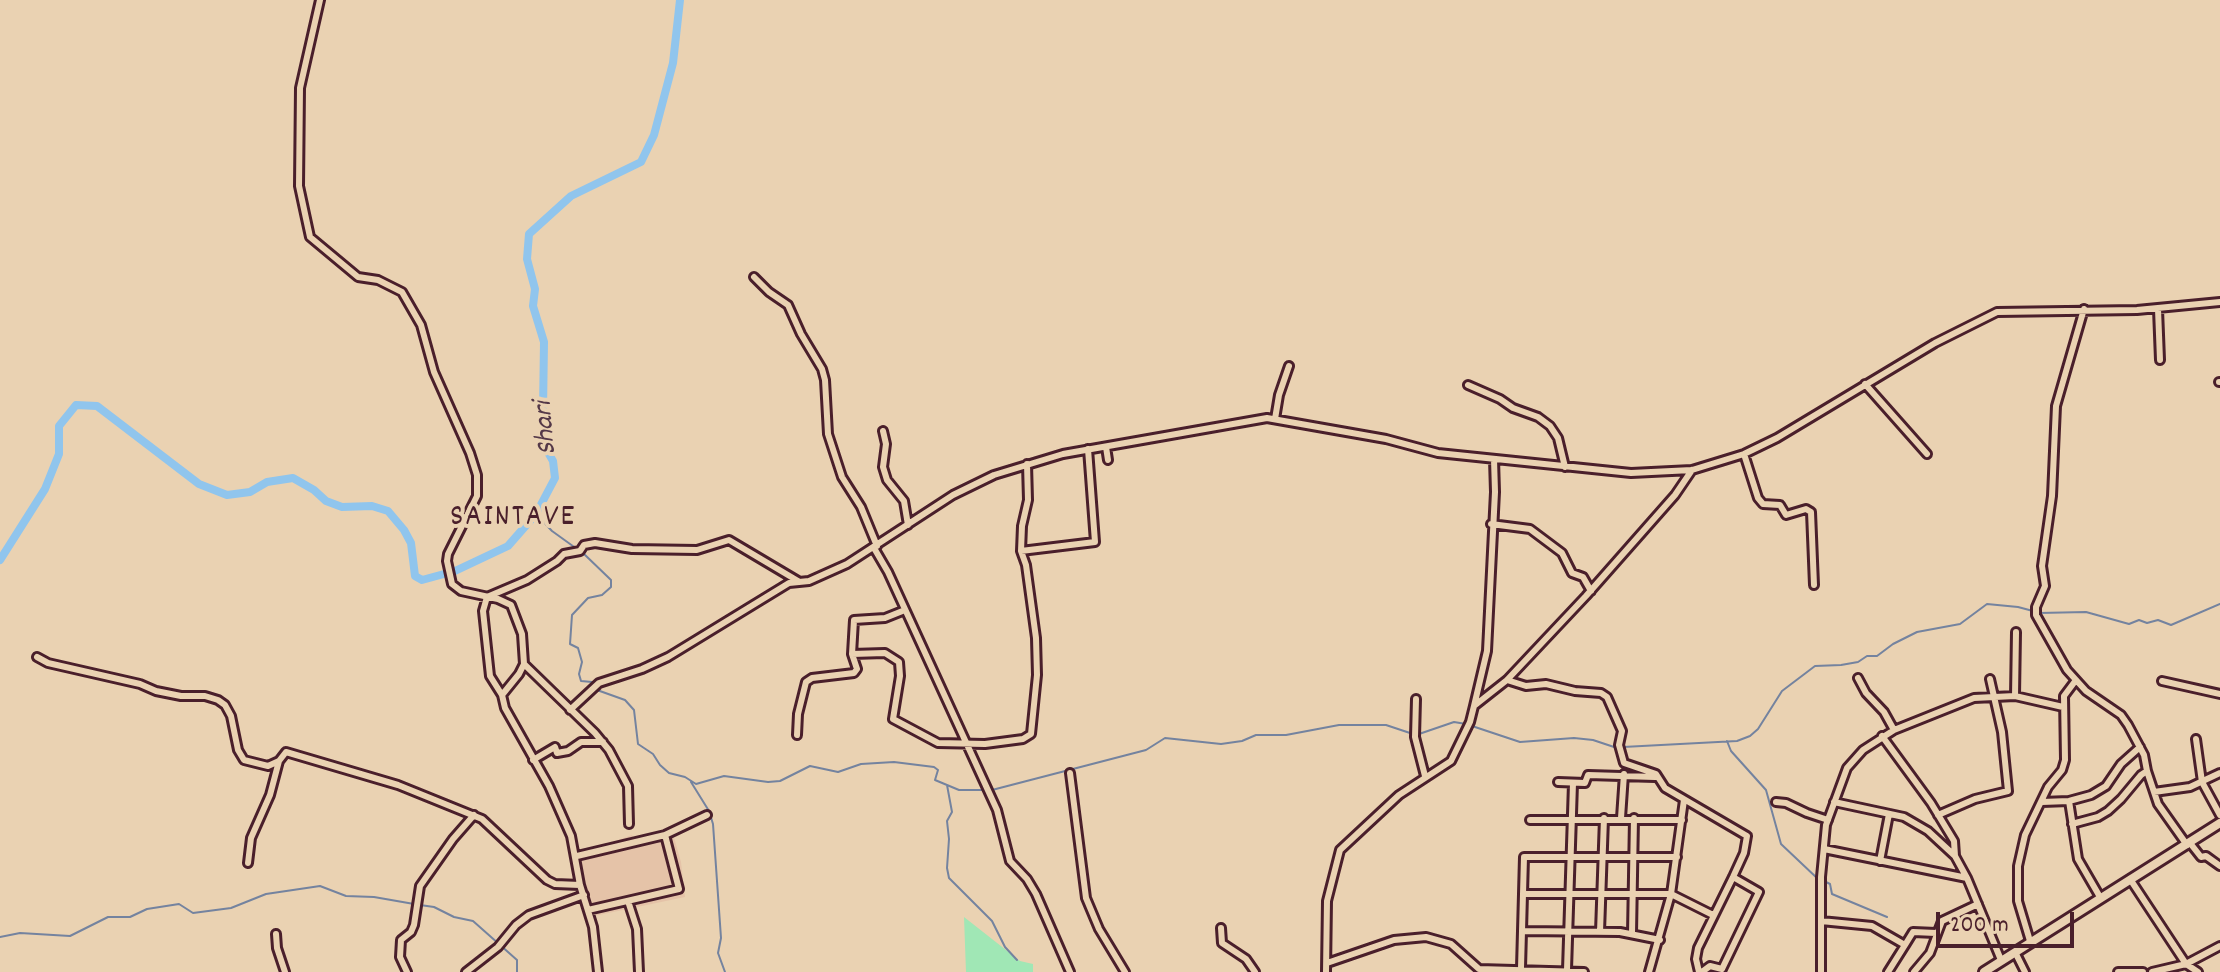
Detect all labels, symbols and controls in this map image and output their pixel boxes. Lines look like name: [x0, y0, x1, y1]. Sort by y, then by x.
water label: Shari: [529, 400, 567, 456]
district label: SAINTAVE: [450, 502, 576, 538]
scale bar: [1940, 896, 2078, 946]
text: 200 m: [1950, 909, 2009, 943]

